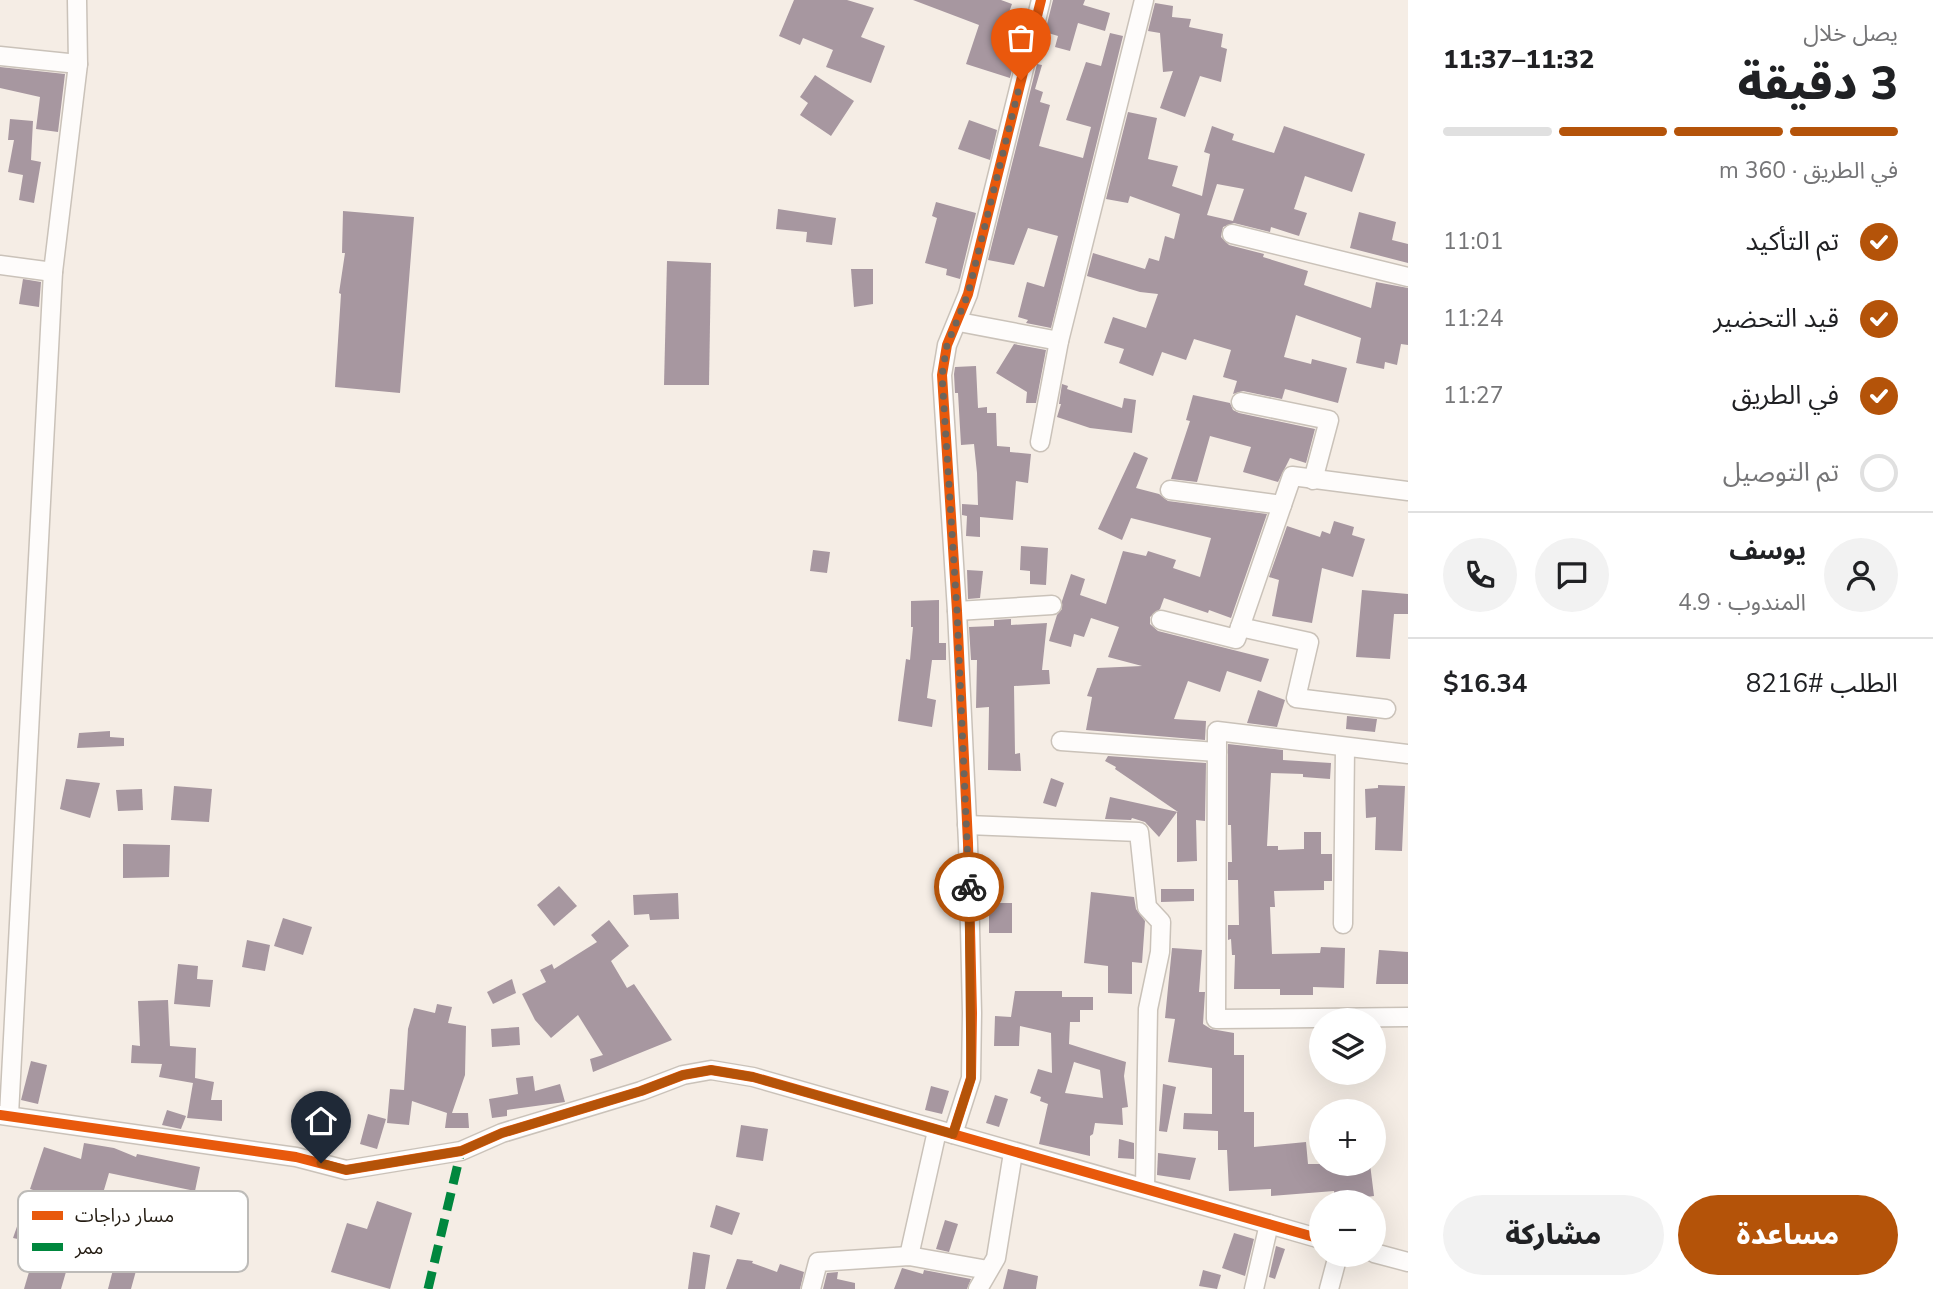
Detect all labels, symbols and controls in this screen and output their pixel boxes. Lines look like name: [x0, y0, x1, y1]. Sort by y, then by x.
pin: [991, 8, 1051, 80]
text: يصل خلال: [1803, 18, 1898, 49]
icon: bag: [1002, 19, 1040, 57]
text: 11:32–11:37: [1443, 42, 1594, 77]
text: 3 دقيقة: [1737, 52, 1898, 115]
text: في الطريق · 360 m: [1719, 155, 1898, 186]
icon: check: [1860, 223, 1898, 261]
text: تم التأكيد: [1746, 224, 1839, 259]
text: 11:01: [1443, 226, 1503, 257]
icon: check: [1860, 300, 1898, 338]
text: قيد التحضير: [1713, 301, 1839, 336]
text: 11:24: [1443, 303, 1503, 334]
icon: check: [1860, 377, 1898, 415]
text: في الطريق: [1732, 378, 1839, 413]
text: 11:27: [1443, 380, 1503, 411]
text: تم التوصيل: [1723, 455, 1839, 490]
text: يوسف: [1729, 533, 1806, 568]
button: phone: [1443, 538, 1517, 612]
button: chat: [1535, 538, 1609, 612]
button: person: [1824, 538, 1898, 612]
text: المندوب · 4.9: [1678, 587, 1806, 618]
text: $16.34: [1443, 666, 1527, 701]
text: الطلب #8216: [1746, 666, 1898, 701]
courier: [934, 852, 1004, 922]
icon: bike: [950, 868, 988, 906]
map controls: [1309, 1008, 1386, 1267]
button: layers: [1309, 1008, 1386, 1085]
pin: [291, 1091, 351, 1163]
button: +: [1309, 1099, 1386, 1176]
icon: home: [302, 1102, 340, 1140]
button: −: [1309, 1190, 1386, 1267]
legend: [18, 1191, 248, 1272]
button: مشاركة: [1443, 1195, 1664, 1275]
button: مساعدة: [1678, 1195, 1898, 1275]
text: مسار دراجات: [75, 1203, 174, 1229]
text: ممر: [74, 1235, 103, 1261]

